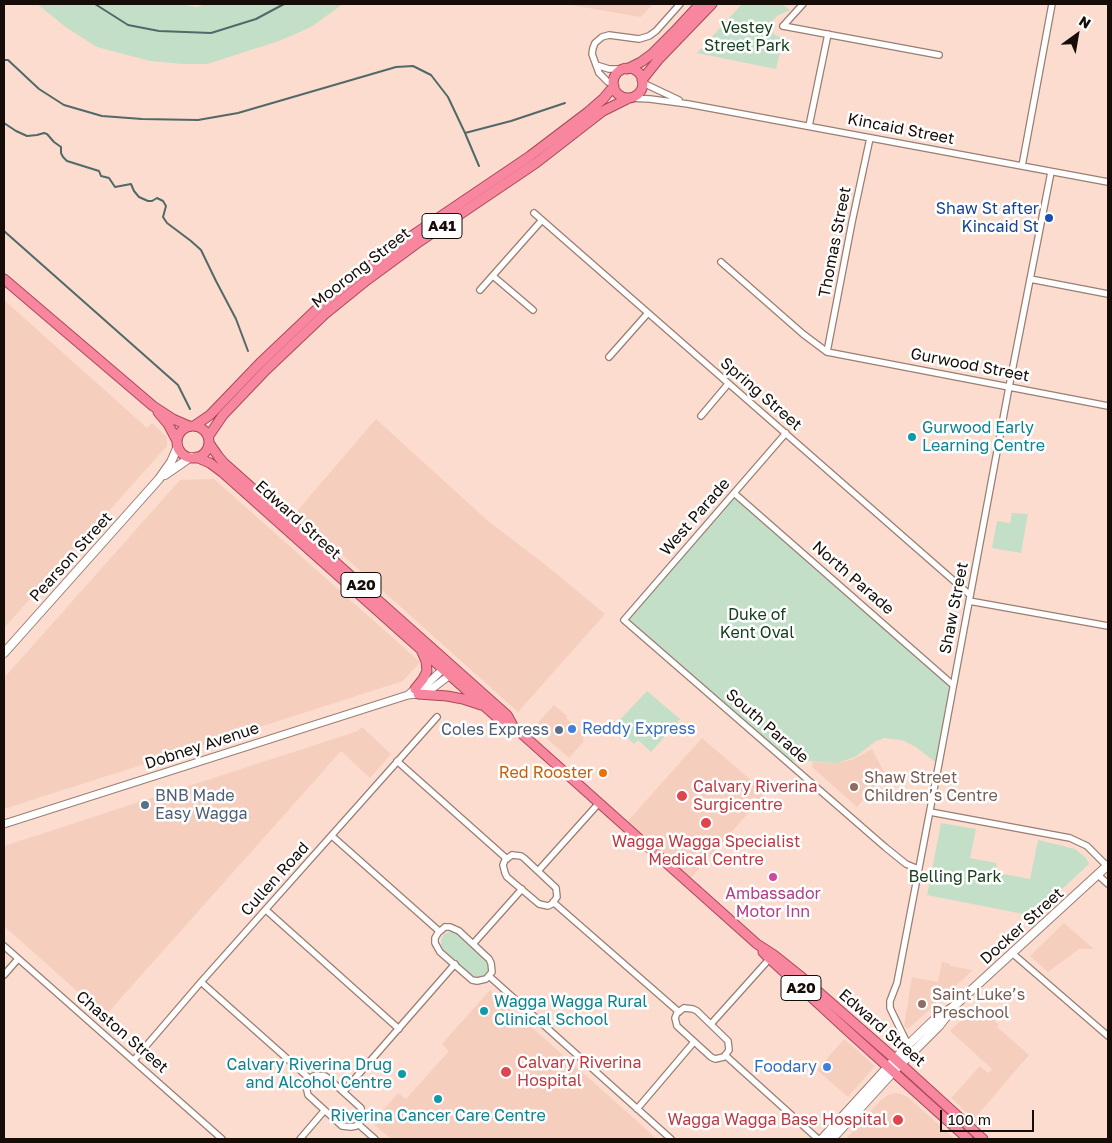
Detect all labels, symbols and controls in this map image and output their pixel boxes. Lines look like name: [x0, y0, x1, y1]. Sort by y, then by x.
north arrow: [1052, 10, 1102, 60]
text: N: [1076, 12, 1094, 32]
park label: Vestey Street Park: [704, 18, 790, 56]
street label: Kincaid Street: [846, 109, 956, 149]
street label: Thomas Street: [815, 185, 855, 299]
place label: Shaw St after Kincaid St: [936, 199, 1039, 237]
marker: Shaw St after Kincaid St: [1043, 212, 1055, 224]
road number: A41: [422, 214, 462, 238]
street label: Moorong Street: [308, 224, 414, 312]
street label: Gurwood Street: [909, 344, 1031, 386]
street label: Spring Street: [716, 353, 806, 435]
place label: Gurwood Early Learning Centre: [922, 418, 1045, 456]
marker: Gurwood Early Learning Centre: [906, 431, 918, 443]
street label: West Parade: [656, 474, 734, 560]
street label: Edward Street: [251, 477, 345, 563]
street label: Pearson Street: [26, 508, 116, 606]
street label: North Parade: [808, 537, 898, 619]
street label: Shaw Street: [936, 560, 972, 656]
road number: A20: [341, 572, 381, 598]
park label: Duke of Kent Oval: [720, 605, 794, 643]
street label: South Parade: [722, 685, 812, 767]
street label: Dobney Avenue: [143, 719, 261, 773]
place label: Reddy Express: [582, 719, 695, 739]
place label: Coles Express: [441, 720, 549, 740]
marker: Reddy Express: [566, 723, 578, 735]
marker: Coles Express: [553, 724, 565, 736]
place label: Red Rooster: [499, 763, 593, 783]
marker: Red Rooster: [597, 767, 609, 779]
place label: Shaw Street Children’s Centre: [864, 768, 998, 806]
place label: Calvary Riverina Surgicentre: [693, 777, 817, 815]
marker: Shaw Street Children’s Centre: [848, 781, 860, 793]
place label: BNB Made Easy Wagga: [155, 786, 248, 824]
marker: Calvary Riverina Surgicentre: [675, 789, 689, 803]
marker: BNB Made Easy Wagga: [139, 799, 151, 811]
marker: Wagga Wagga Specialist Medical Centre: [699, 816, 713, 830]
place label: Wagga Wagga Specialist Medical Centre: [612, 832, 800, 870]
street label: Cullen Road: [237, 838, 313, 920]
park label: Belling Park: [909, 867, 1001, 887]
marker: Ambassador Motor Inn: [767, 871, 779, 883]
place label: Ambassador Motor Inn: [725, 884, 821, 922]
street label: Docker Street: [977, 884, 1067, 968]
road number: A20: [781, 976, 821, 1000]
street label: Edward Street: [835, 985, 929, 1071]
place label: Saint Luke’s Preschool: [932, 985, 1025, 1023]
street label: Chaston Street: [72, 987, 172, 1077]
place label: Wagga Wagga Rural Clinical School: [494, 992, 647, 1030]
marker: Saint Luke’s Preschool: [916, 998, 928, 1010]
marker: Wagga Wagga Rural Clinical School: [478, 1005, 490, 1017]
place label: Calvary Riverina Hospital: [517, 1053, 641, 1091]
place label: Calvary Riverina Drug and Alcohol Centre: [227, 1055, 392, 1093]
place label: Foodary: [754, 1057, 817, 1077]
marker: Foodary: [821, 1061, 833, 1073]
marker: Calvary Riverina Hospital: [499, 1065, 513, 1079]
marker: Calvary Riverina Drug and Alcohol Centre: [396, 1068, 408, 1080]
marker: Riverina Cancer Care Centre: [432, 1093, 444, 1105]
scale bar: [942, 1100, 1036, 1132]
place label: Riverina Cancer Care Centre: [330, 1106, 546, 1126]
place label: Wagga Wagga Base Hospital: [668, 1110, 887, 1130]
text: 100 m: [948, 1110, 991, 1128]
marker: Wagga Wagga Base Hospital: [891, 1113, 905, 1127]

